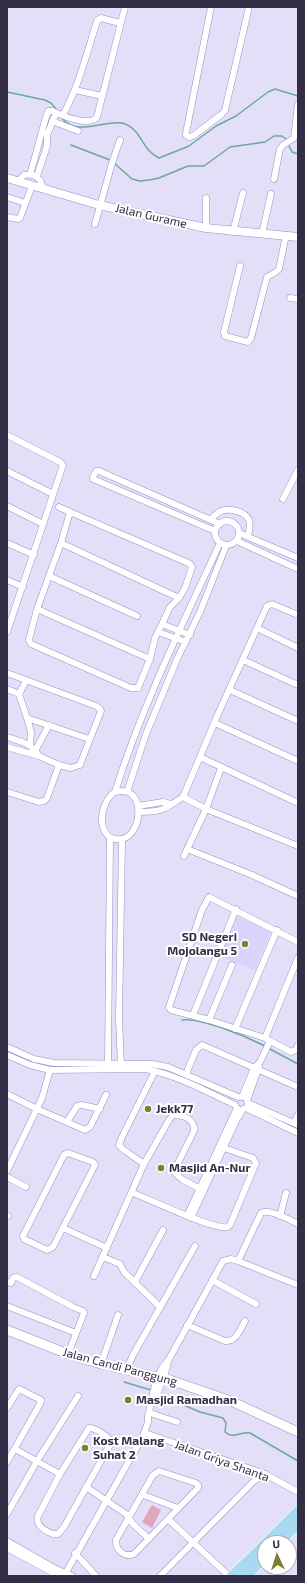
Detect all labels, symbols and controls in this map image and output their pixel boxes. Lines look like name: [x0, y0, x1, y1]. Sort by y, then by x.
street label: Jalan Gurame: [114, 201, 188, 231]
place label: SD Negeri Mojolangu 5: [167, 930, 237, 958]
marker: SD Negeri Mojolangu 5: [240, 939, 250, 949]
place label: Jekk77: [156, 1102, 193, 1116]
marker: Jekk77: [143, 1104, 153, 1114]
place label: Masjid An-Nur: [169, 1161, 251, 1175]
marker: Masjid An-Nur: [156, 1163, 166, 1173]
street label: Jalan Candi Panggung: [61, 1345, 179, 1389]
place label: Masjid Ramadhan: [136, 1393, 237, 1407]
marker: Masjid Ramadhan: [123, 1395, 133, 1405]
place label: Kost Malang Suhat 2: [93, 1434, 164, 1462]
street label: Jalan Griya Shanta: [173, 1437, 271, 1485]
marker: Kost Malang Suhat 2: [80, 1443, 90, 1453]
north arrow: [257, 1535, 297, 1575]
text: U: [272, 1537, 280, 1550]

